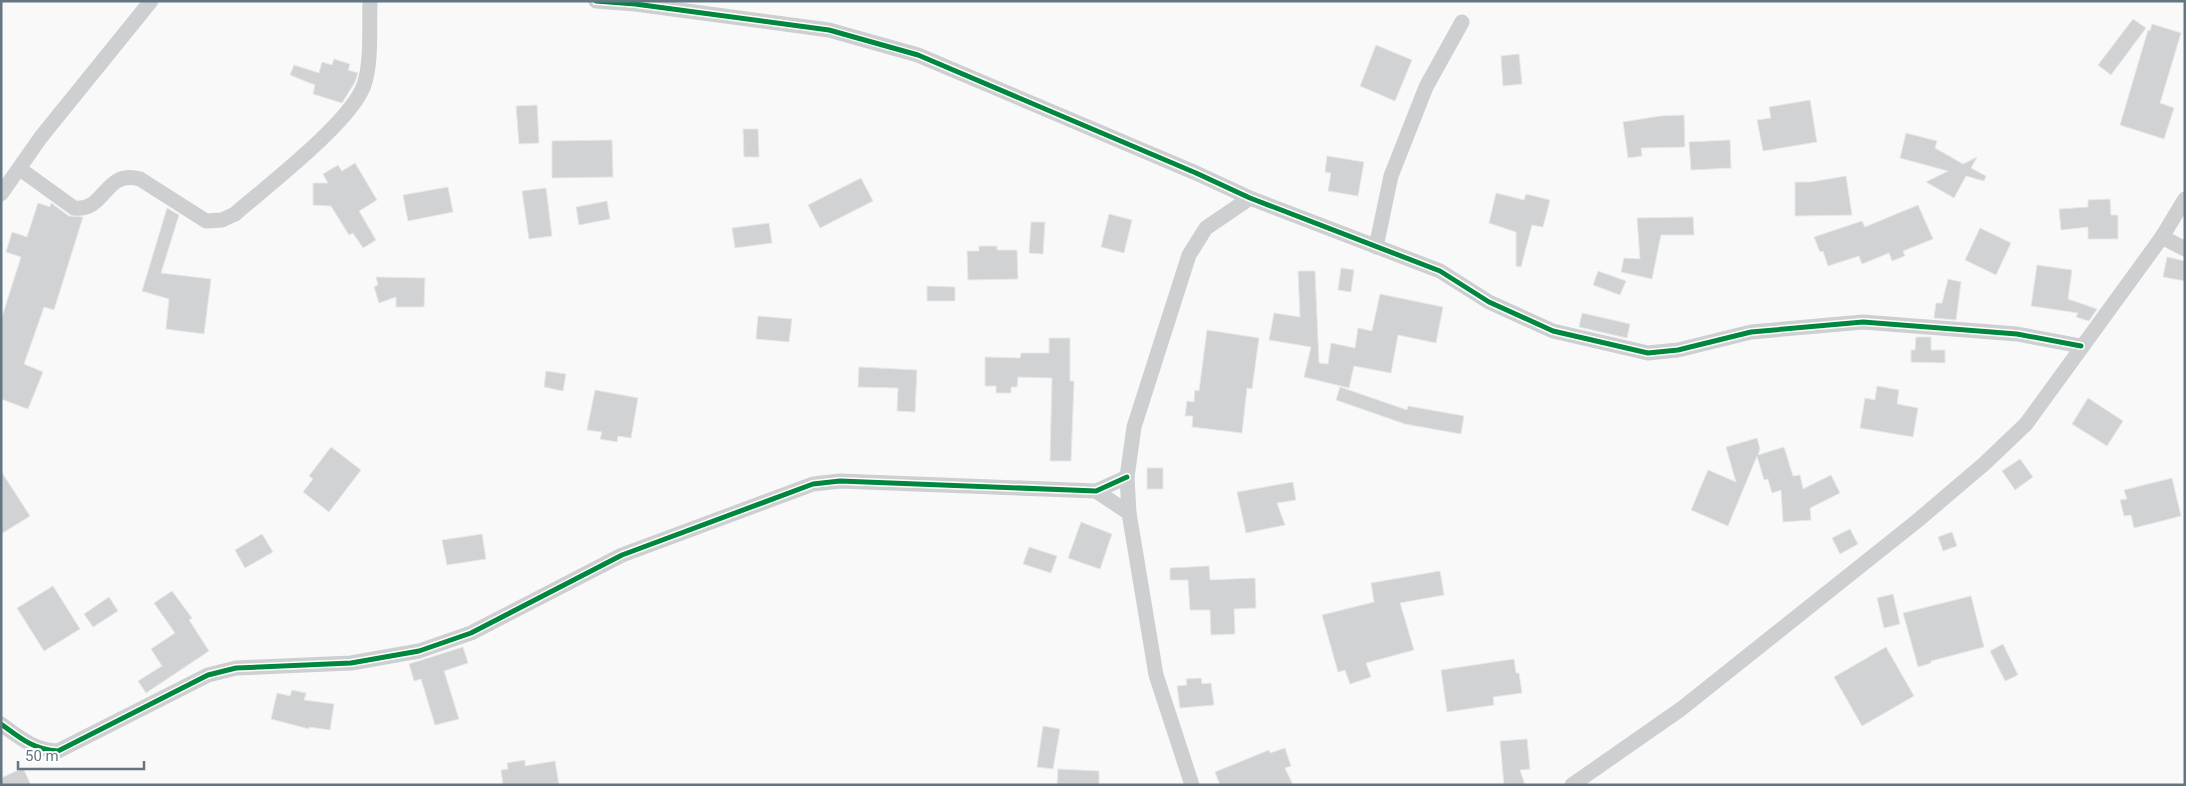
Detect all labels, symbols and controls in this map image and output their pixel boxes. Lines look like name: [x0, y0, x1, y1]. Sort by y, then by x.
scale bar: [18, 738, 144, 770]
text: 50 m: [25, 747, 59, 765]

